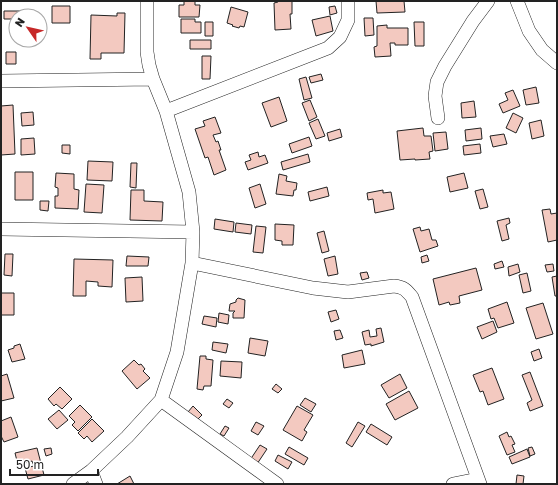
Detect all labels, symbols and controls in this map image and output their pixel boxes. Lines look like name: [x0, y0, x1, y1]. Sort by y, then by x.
north arrow: [8, 8, 48, 48]
text: N: [12, 15, 27, 29]
scale bar: [10, 451, 98, 477]
text: 50 m: [16, 457, 44, 472]

